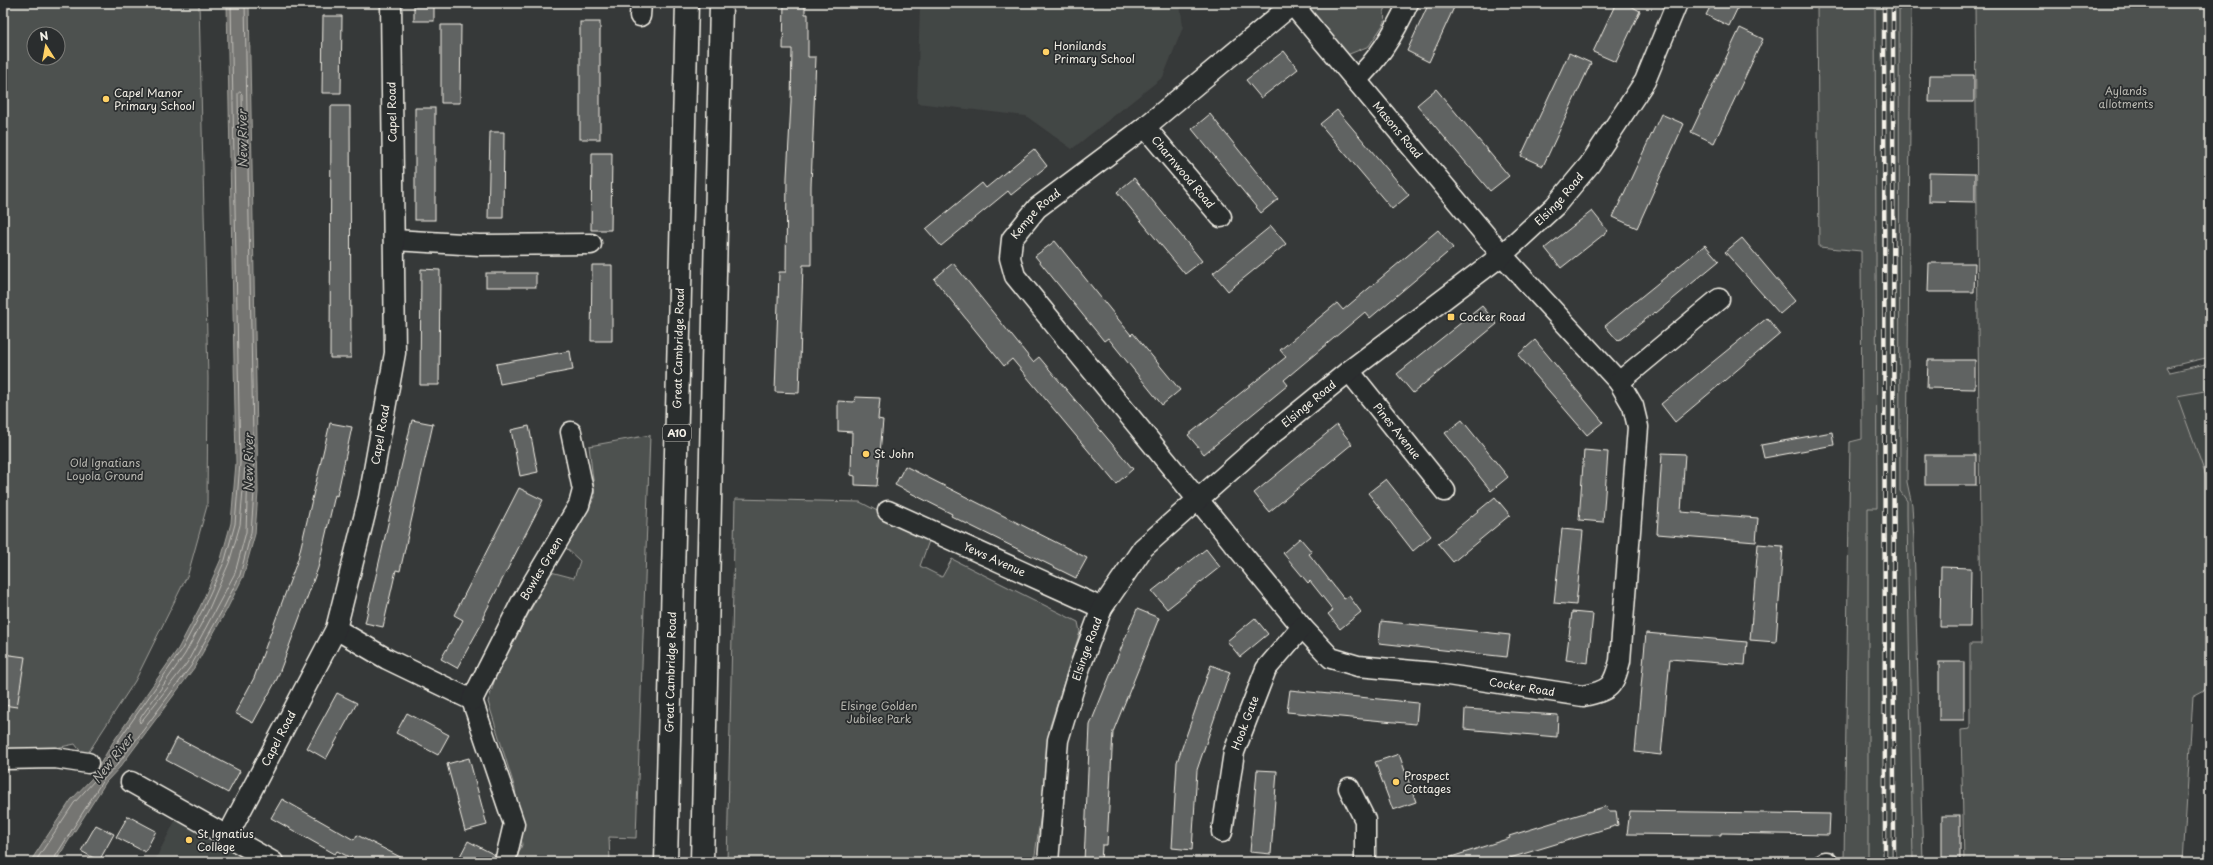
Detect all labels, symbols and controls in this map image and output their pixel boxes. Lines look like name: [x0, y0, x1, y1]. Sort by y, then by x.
north arrow: [26, 26, 66, 66]
text: N: [38, 26, 50, 45]
place label: Honilands Primary School: [1054, 37, 1135, 67]
marker: Honilands Primary School: [1041, 47, 1051, 57]
street label: Capel Road: [382, 82, 401, 142]
park label: Aylands allotments: [2099, 82, 2153, 112]
place label: Capel Manor Primary School: [114, 84, 195, 114]
marker: Capel Manor Primary School: [101, 94, 111, 104]
street label: Masons Road: [1369, 97, 1427, 162]
water label: New River: [232, 108, 252, 168]
street label: Charnwood Road: [1148, 132, 1219, 212]
street label: Elsinge Road: [1530, 169, 1588, 229]
street label: Kempe Road: [1006, 184, 1064, 243]
street label: Great Cambridge Road: [668, 287, 688, 409]
place label: Cocker Road: [1459, 308, 1525, 325]
marker: Cocker Road: [1446, 312, 1456, 322]
street label: Elsinge Road: [1277, 376, 1340, 431]
street label: Pines Avenue: [1370, 399, 1425, 463]
street label: Capel Road: [366, 403, 394, 466]
road number: A10: [663, 425, 691, 441]
water label: New River: [239, 432, 257, 492]
place label: St John: [874, 445, 914, 462]
marker: St John: [861, 449, 871, 459]
park label: Old Ignatians Loyola Ground: [66, 454, 144, 484]
street label: Bowles Green: [516, 533, 567, 603]
street label: Yews Avenue: [961, 537, 1029, 580]
street label: Great Cambridge Road: [660, 611, 680, 733]
street label: Elsinge Road: [1067, 614, 1106, 683]
street label: Cocker Road: [1488, 673, 1556, 700]
street label: Hook Gate: [1227, 693, 1263, 753]
park label: Elsinge Golden Jubilee Park: [841, 697, 917, 727]
street label: Capel Road: [257, 707, 300, 769]
water label: New River: [87, 729, 138, 787]
place label: Prospect Cottages: [1404, 767, 1451, 797]
marker: Prospect Cottages: [1391, 777, 1401, 787]
place label: St Ignatius College: [197, 825, 254, 855]
marker: St Ignatius College: [184, 835, 194, 845]

